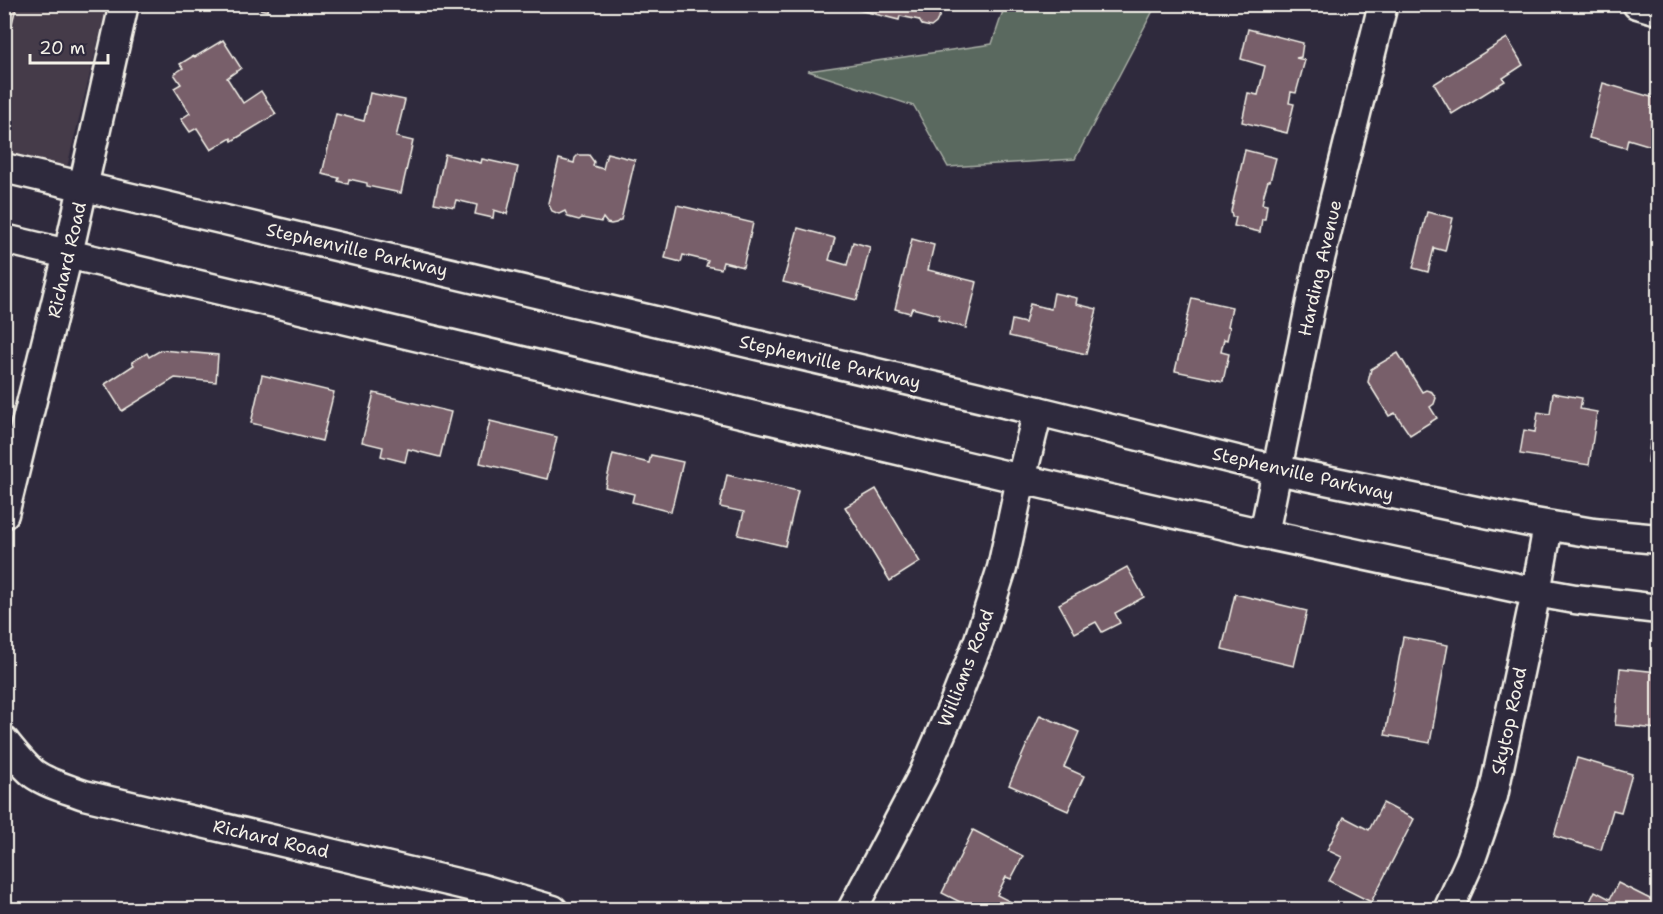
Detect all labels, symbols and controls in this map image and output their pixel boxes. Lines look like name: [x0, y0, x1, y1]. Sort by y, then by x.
scale bar: [30, 27, 108, 65]
text: 20 m: [39, 36, 85, 60]
street label: Harding Avenue: [1293, 197, 1347, 339]
street label: Richard Road: [42, 200, 92, 320]
street label: Stephenville Parkway: [264, 217, 450, 283]
street label: Stephenville Parkway: [737, 329, 923, 395]
street label: Stephenville Parkway: [1210, 441, 1396, 507]
street label: Williams Road: [932, 606, 1000, 730]
street label: Skytop Road: [1486, 665, 1532, 777]
street label: Richard Road: [211, 814, 331, 864]

